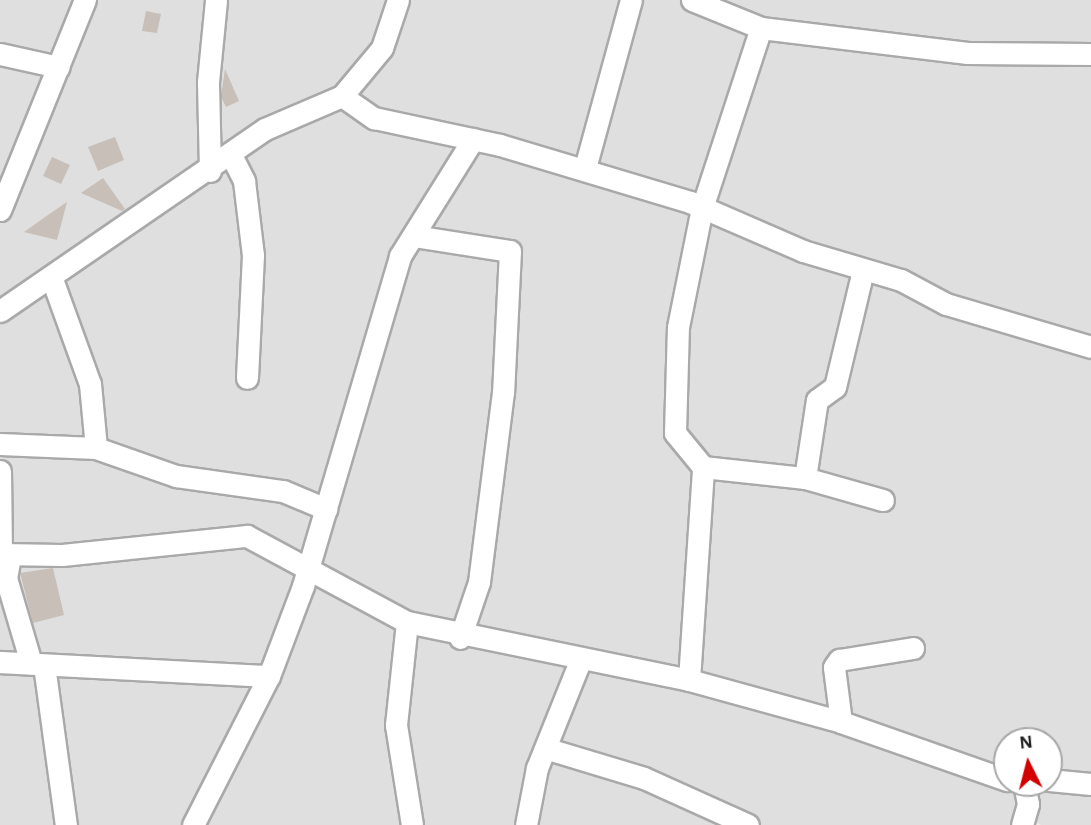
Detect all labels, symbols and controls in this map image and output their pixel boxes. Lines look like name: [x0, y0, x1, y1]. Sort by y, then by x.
north arrow: [993, 727, 1063, 797]
text: N: [1018, 732, 1034, 753]

